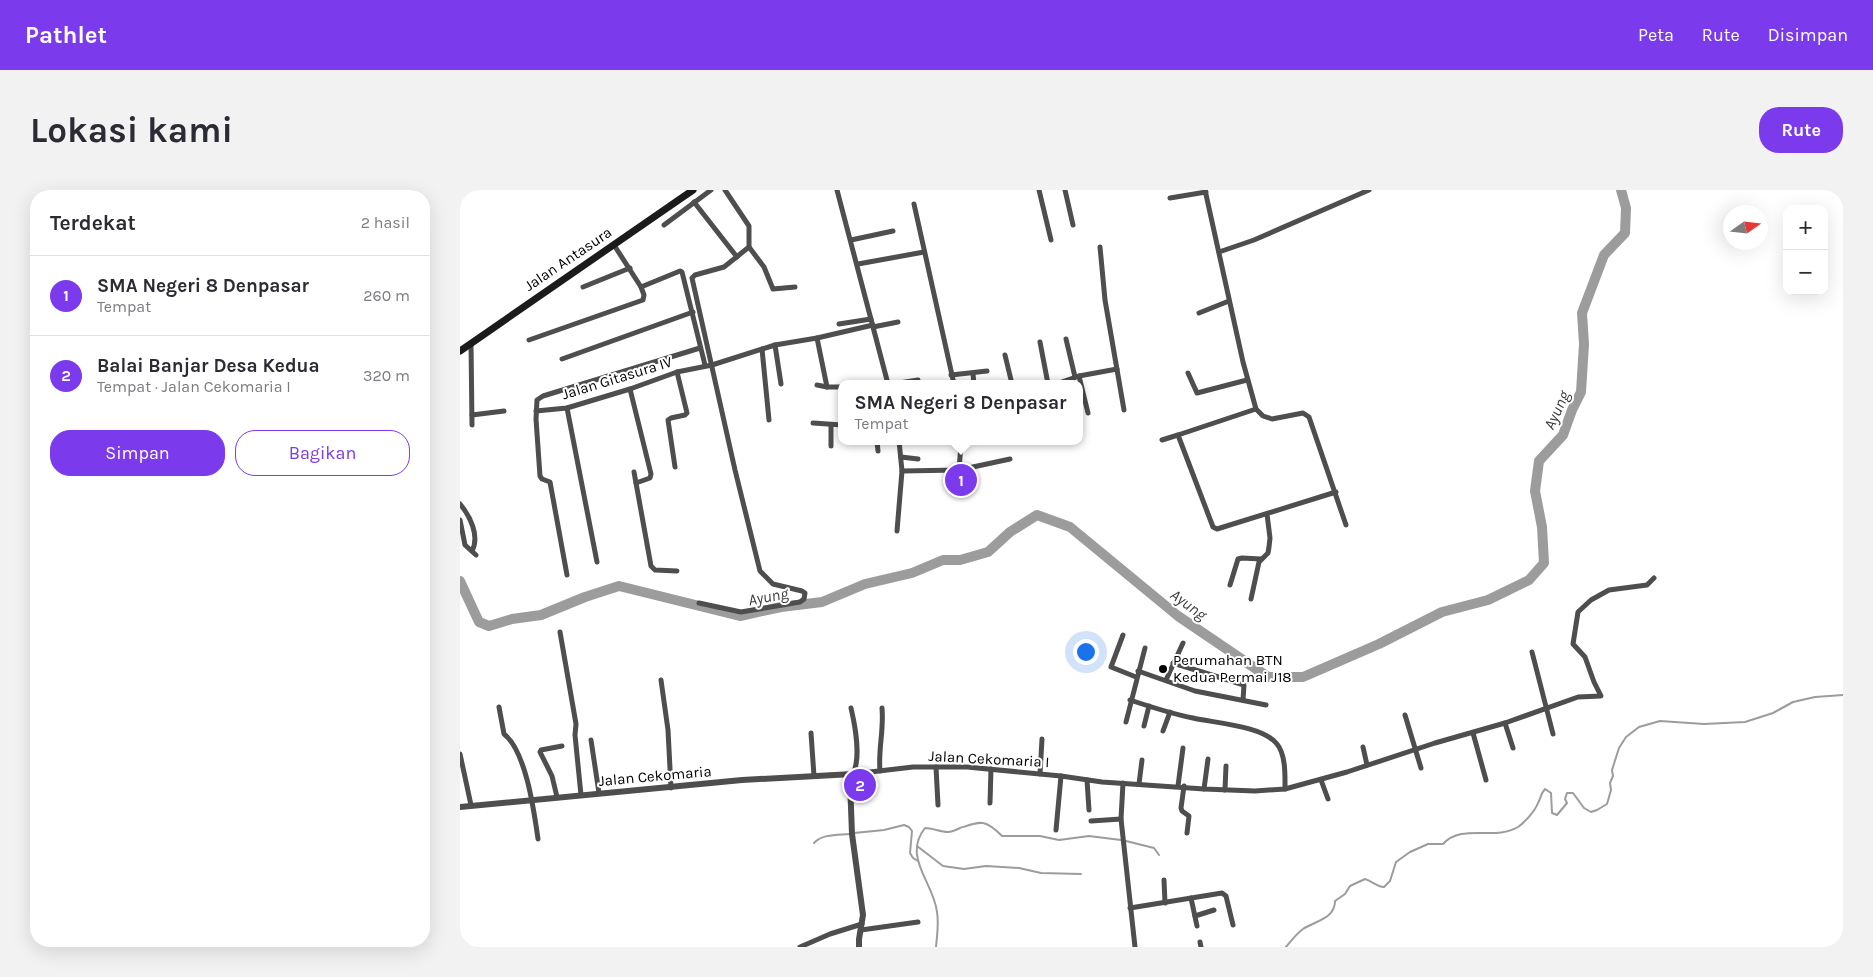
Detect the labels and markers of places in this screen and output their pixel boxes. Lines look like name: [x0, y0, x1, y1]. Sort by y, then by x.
pin: 1: [945, 461, 977, 499]
place label: Perumahan BTN Kedua Permai J18: [1173, 651, 1292, 686]
marker: Perumahan BTN Kedua Permai J18: [1157, 663, 1169, 675]
pin: 2: [844, 766, 876, 804]

